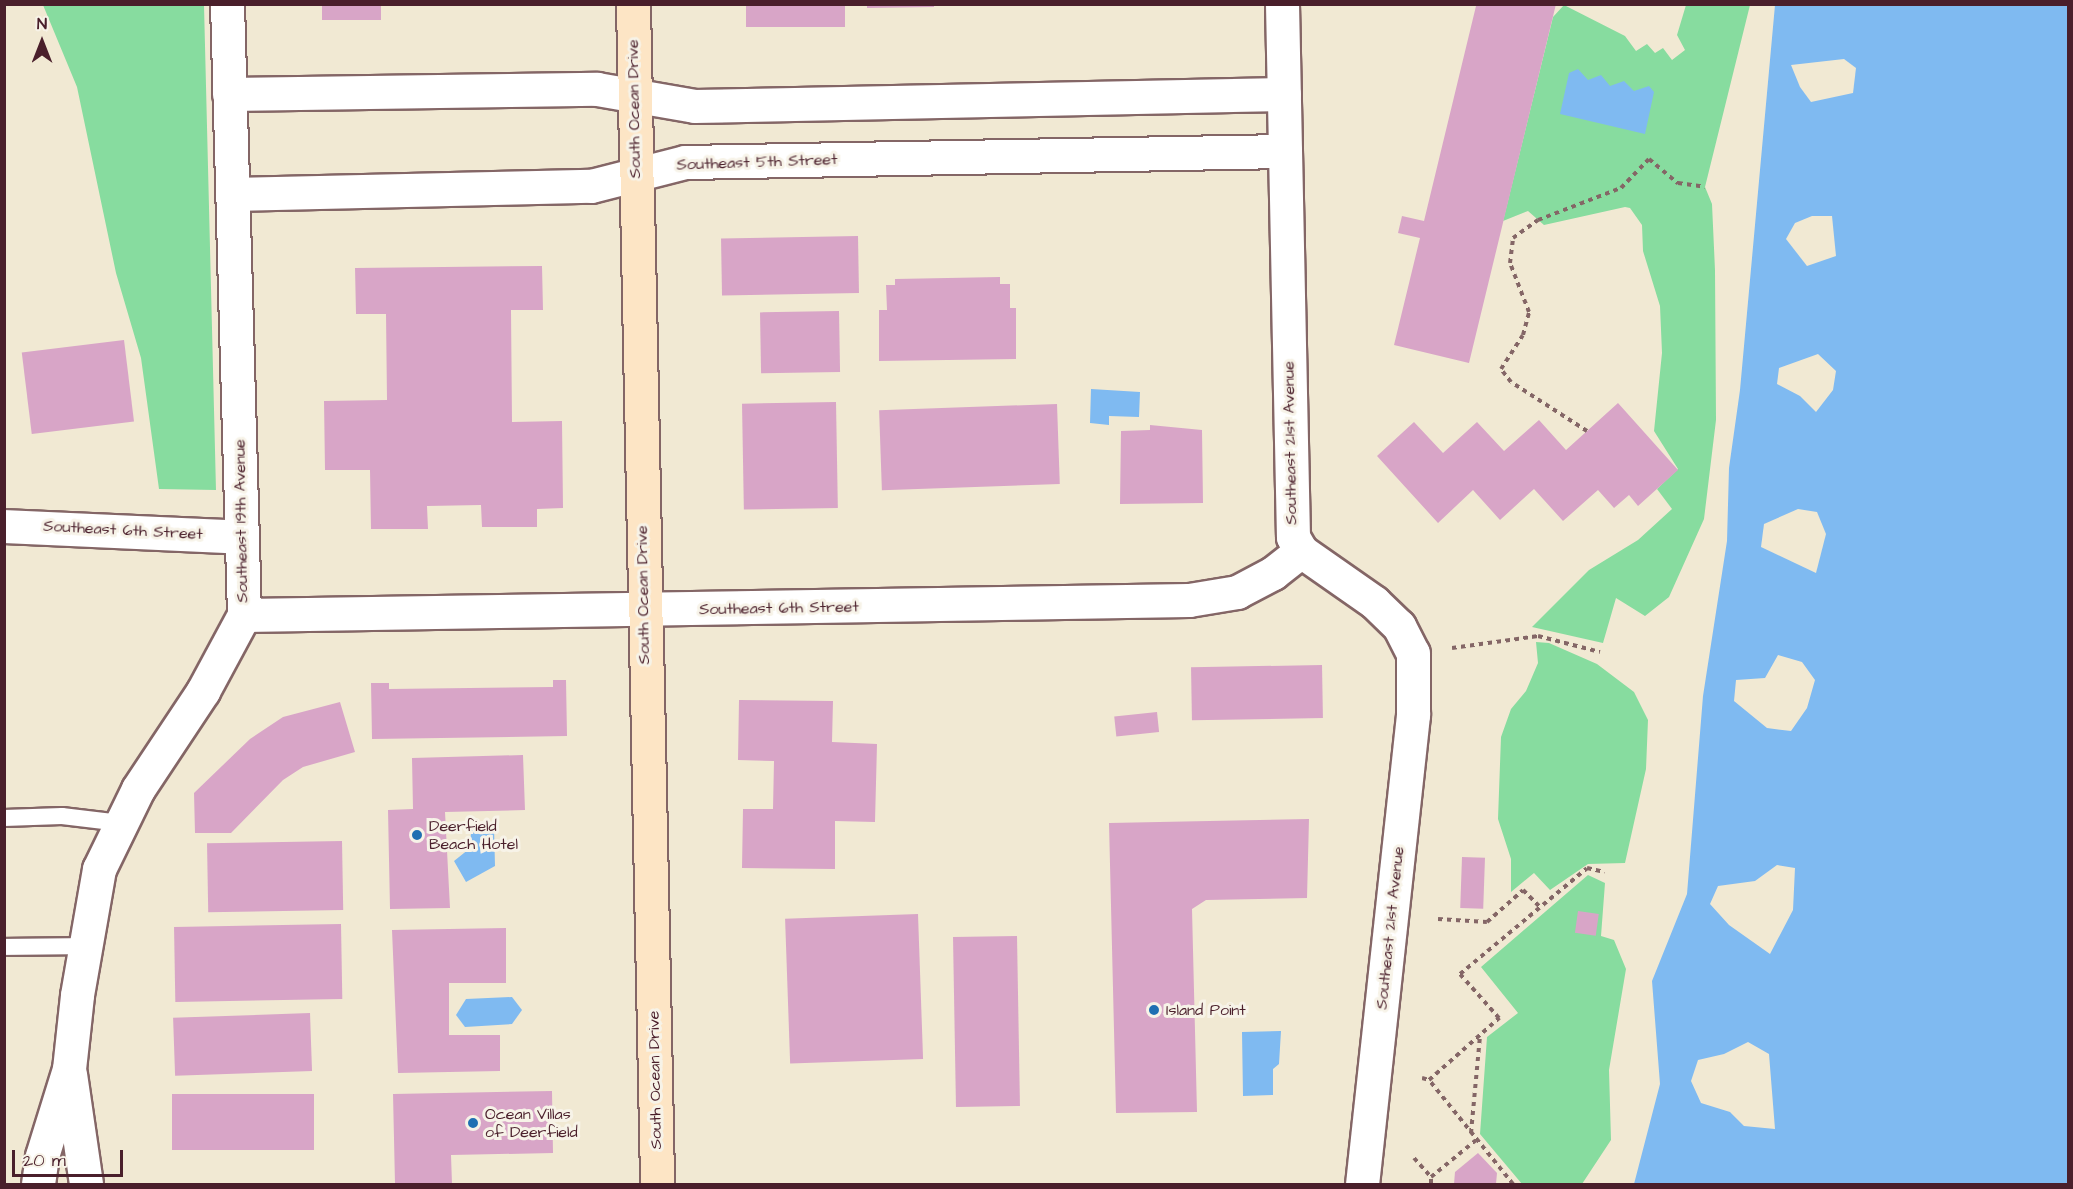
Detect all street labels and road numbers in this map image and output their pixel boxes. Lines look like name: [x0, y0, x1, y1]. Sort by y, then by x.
street label: South Ocean Drive: [623, 39, 645, 179]
street label: Southeast 5th Street: [676, 150, 838, 174]
street label: Southeast 21st Avenue: [1279, 361, 1301, 525]
street label: Southeast 19th Avenue: [230, 439, 252, 603]
street label: Southeast 6th Street: [43, 516, 203, 544]
street label: South Ocean Drive: [632, 525, 654, 665]
street label: Southeast 6th Street: [699, 597, 859, 619]
street label: Southeast 21st Avenue: [1372, 846, 1408, 1010]
street label: South Ocean Drive: [644, 1010, 666, 1150]

